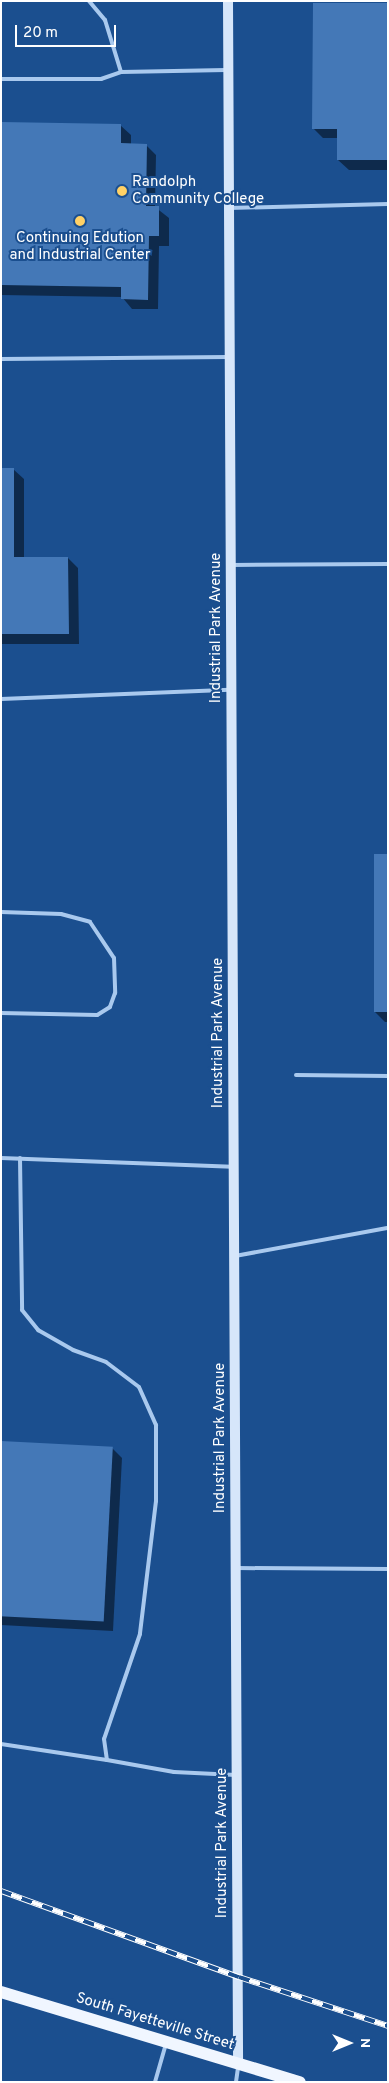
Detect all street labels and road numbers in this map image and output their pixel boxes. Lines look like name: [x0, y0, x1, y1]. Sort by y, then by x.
street label: Industrial Park Avenue: [208, 552, 226, 704]
street label: Industrial Park Avenue: [210, 957, 228, 1109]
street label: Industrial Park Avenue: [212, 1362, 230, 1514]
street label: Industrial Park Avenue: [214, 1767, 232, 1919]
street label: South Fayetteville Street: [74, 1989, 236, 2055]

